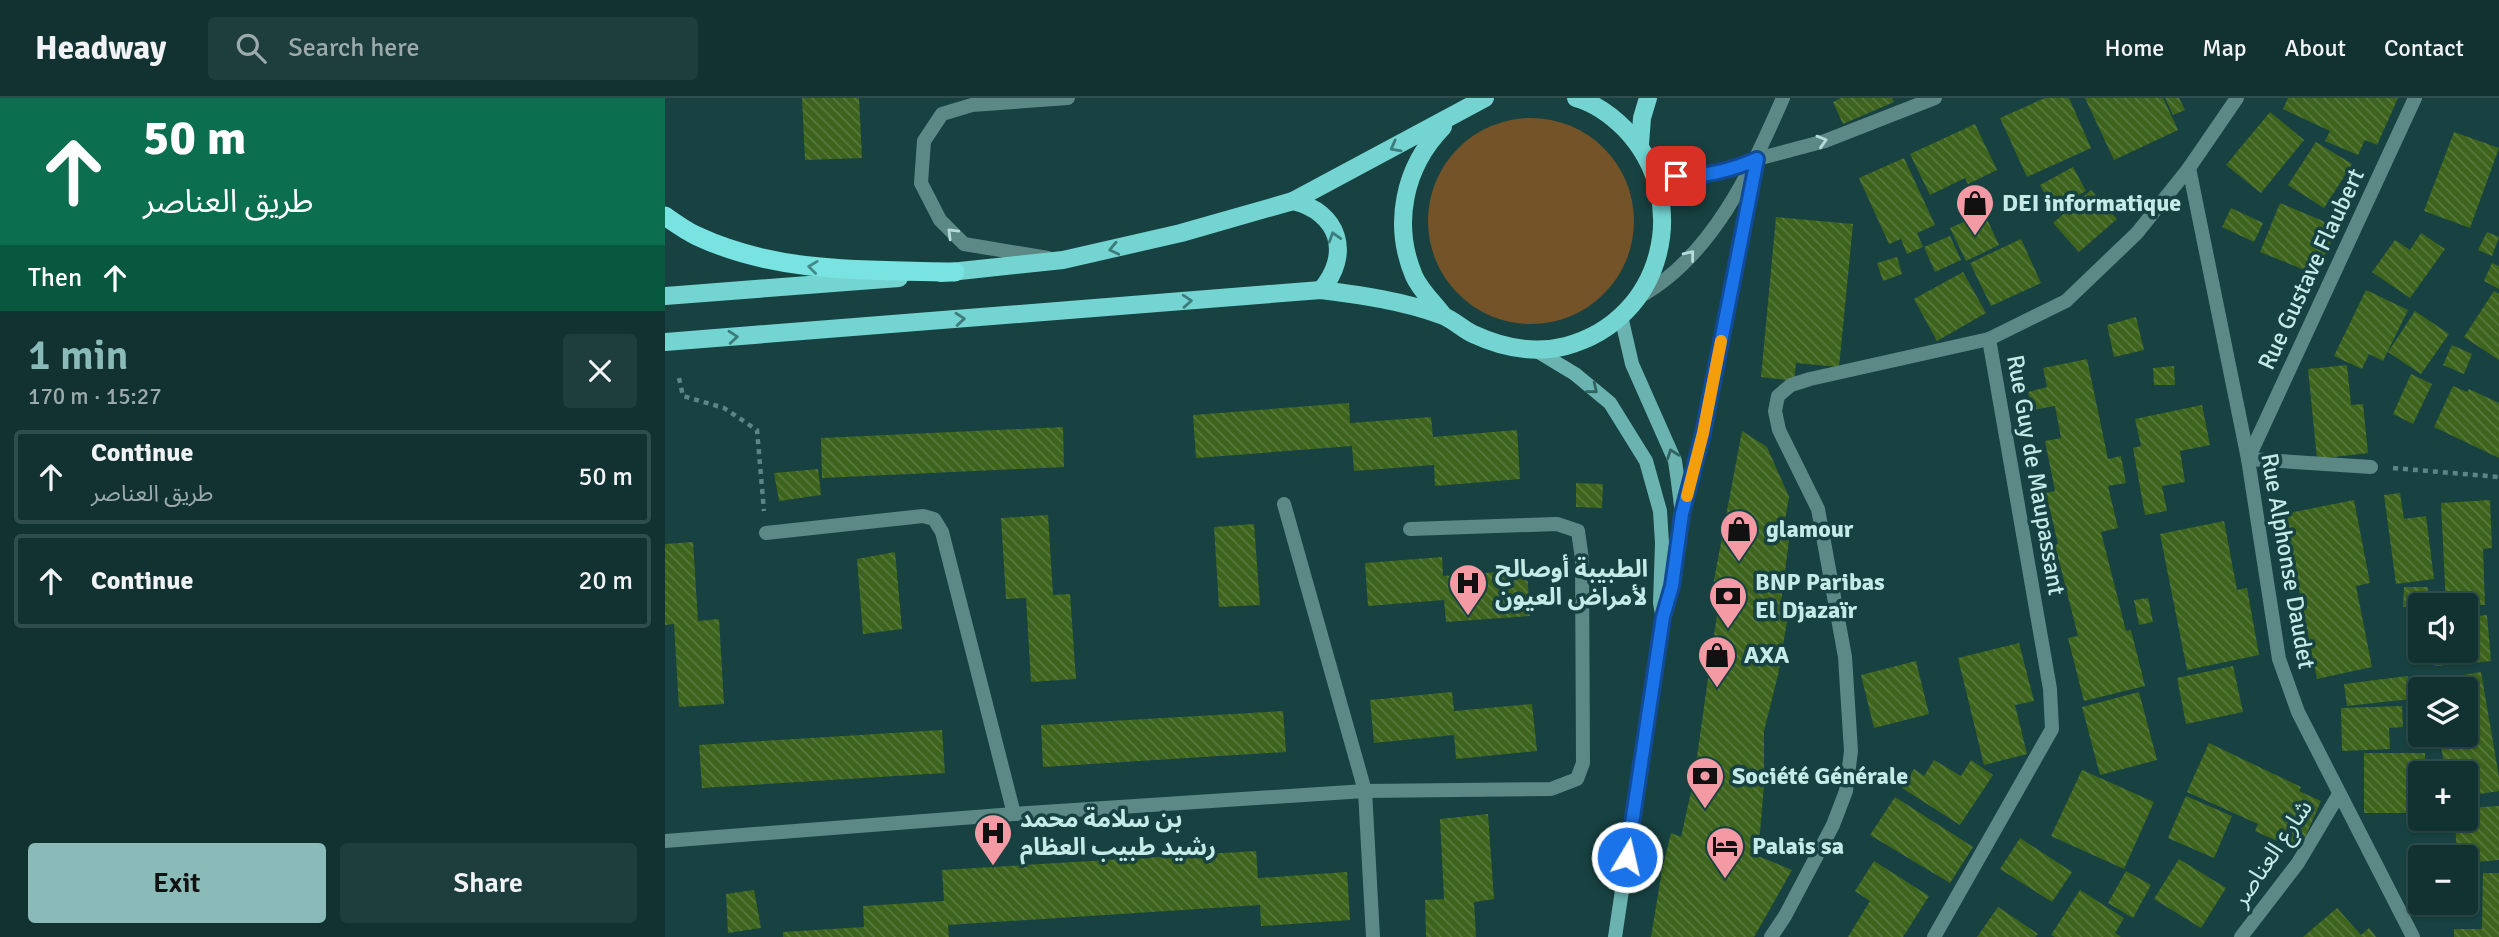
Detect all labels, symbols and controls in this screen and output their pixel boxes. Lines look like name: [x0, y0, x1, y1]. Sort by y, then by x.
search box: [208, 17, 698, 80]
text: Headway: [35, 28, 166, 69]
icon: search: [232, 29, 270, 67]
text: Search here: [288, 32, 419, 64]
text: Home: [2104, 33, 2164, 63]
text: Map: [2202, 33, 2247, 63]
text: About: [2285, 33, 2346, 63]
text: Contact: [2384, 33, 2464, 63]
text: 50 m: [143, 108, 246, 168]
icon: ahead: [28, 126, 119, 217]
one-way arrow: [1816, 134, 1828, 149]
one-way arrow: [1390, 138, 1402, 152]
pin: [1646, 146, 1706, 206]
icon: arrive: [1657, 157, 1695, 195]
street label: Rue Gustave Flaubert: [2251, 164, 2371, 374]
text: طريق العناصر: [143, 182, 313, 221]
shop icon: DEI informatique: [1954, 182, 1996, 237]
place label: DEI informatique: [2002, 188, 2181, 218]
one-way arrow: [947, 228, 960, 241]
one-way arrow: [1328, 231, 1343, 243]
one-way arrow: [1108, 240, 1120, 255]
one-way arrow: [1682, 251, 1694, 264]
icon: ahead: [96, 259, 134, 297]
one-way arrow: [807, 260, 819, 275]
text: Then: [28, 262, 82, 294]
one-way arrow: [1181, 294, 1192, 309]
one-way arrow: [955, 312, 966, 327]
text: 1 min: [28, 330, 129, 381]
one-way arrow: [728, 330, 739, 345]
button: close: [563, 334, 637, 408]
street label: Rue Guy de Maupassant: [2000, 352, 2072, 598]
one-way arrow: [1586, 381, 1598, 394]
text: 170 m · 15:27: [28, 382, 162, 411]
text: Continue: [91, 437, 193, 469]
one-way arrow: [1666, 449, 1680, 461]
street label: Rue Alphonse Daudet: [2254, 451, 2322, 671]
icon: ahead: [32, 458, 70, 496]
text: 50 m: [578, 461, 633, 493]
text: طريق العناصر: [91, 479, 213, 508]
shop icon: glamour: [1718, 508, 1760, 563]
place label: glamour: [1766, 514, 1854, 544]
place label: الطبيبة أوصالح لأمراض العيون: [1495, 554, 1648, 612]
icon: ahead: [32, 562, 70, 600]
hospital icon: الطبيبة أوصالح لأمراض العيون: [1447, 562, 1489, 617]
text: Continue: [91, 565, 193, 597]
text: 20 m: [578, 565, 633, 597]
place label: BNP Paribas El Djazaïr: [1755, 567, 1885, 625]
bank icon: BNP Paribas El Djazaïr: [1707, 575, 1749, 630]
map controls: [2408, 593, 2478, 915]
button: sound: [2408, 593, 2478, 663]
shop icon: AXA: [1696, 634, 1738, 689]
place label: AXA: [1744, 640, 1790, 670]
button: layers: [2408, 677, 2478, 747]
bank icon: Société Générale: [1684, 755, 1726, 810]
place label: Société Générale: [1732, 761, 1908, 791]
button: +: [2408, 761, 2478, 831]
street label: شارع العناصر: [2225, 794, 2320, 914]
place label: بن سلامة محمد رشيد طبيب العظام: [1020, 804, 1216, 865]
hospital icon: بن سلامة محمد رشيد طبيب العظام: [972, 812, 1014, 867]
position arrow: [1590, 820, 1664, 894]
hotel icon: Palais sa: [1704, 825, 1746, 880]
place label: Palais sa: [1752, 831, 1844, 861]
button: Exit: [28, 843, 326, 923]
button: Share: [340, 843, 637, 923]
button: −: [2408, 845, 2478, 915]

